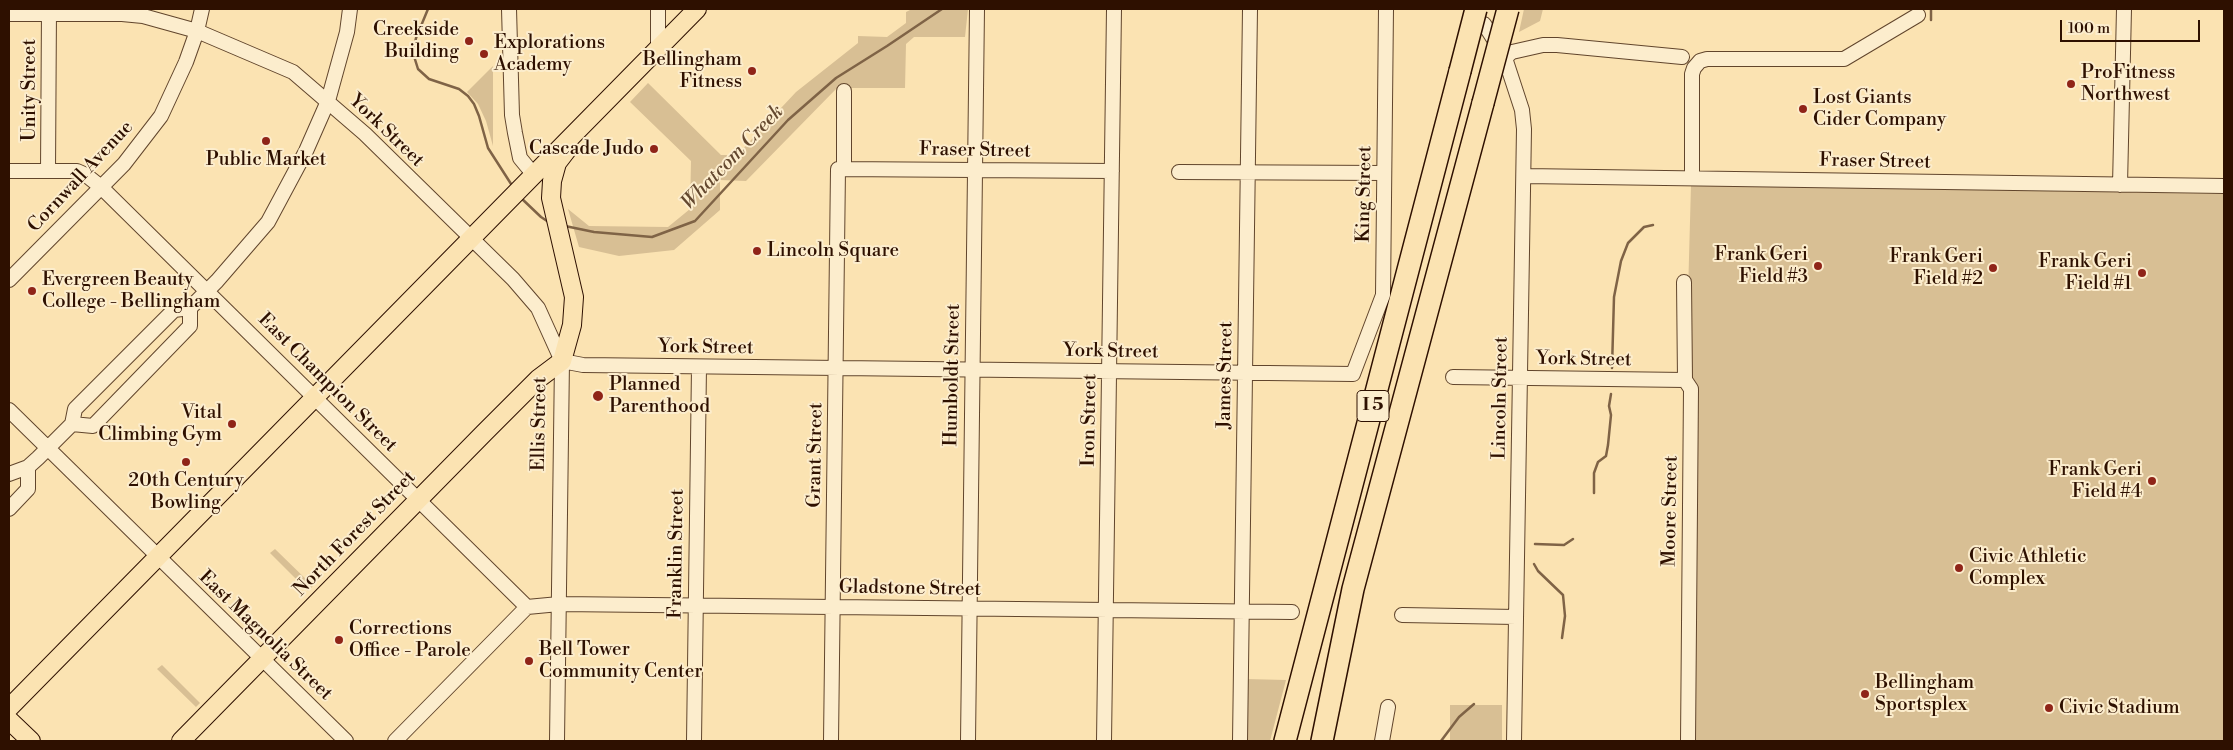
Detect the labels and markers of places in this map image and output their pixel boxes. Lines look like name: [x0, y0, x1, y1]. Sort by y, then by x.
place label: Creekside Building: [373, 19, 459, 63]
place label: Explorations Academy: [494, 32, 605, 76]
marker: Creekside Building: [463, 35, 475, 47]
marker: Explorations Academy: [478, 48, 490, 60]
place label: Bellingham Fitness: [643, 49, 742, 93]
place label: ProFitness Northwest: [2081, 62, 2175, 106]
marker: Bellingham Fitness: [746, 65, 758, 77]
marker: ProFitness Northwest: [2065, 78, 2077, 90]
place label: Lost Giants Cider Company: [1813, 87, 1946, 131]
marker: Lost Giants Cider Company: [1797, 103, 1809, 115]
marker: Public Market: [260, 135, 272, 147]
place label: Cascade Judo: [529, 138, 644, 160]
marker: Cascade Judo: [648, 143, 660, 155]
place label: Public Market: [206, 149, 326, 171]
place label: Lincoln Square: [767, 240, 899, 262]
place label: Frank Geri Field #3: [1714, 244, 1808, 288]
marker: Lincoln Square: [751, 245, 763, 257]
place label: Frank Geri Field #2: [1889, 246, 1983, 290]
place label: Frank Geri Field #1: [2038, 251, 2132, 295]
marker: Frank Geri Field #3: [1812, 260, 1824, 272]
marker: Frank Geri Field #2: [1987, 262, 1999, 274]
marker: Frank Geri Field #1: [2136, 267, 2148, 279]
place label: Evergreen Beauty College - Bellingham: [42, 269, 220, 313]
marker: Evergreen Beauty College - Bellingham: [26, 285, 38, 297]
place label: Planned Parenthood: [609, 374, 710, 418]
marker: Planned Parenthood: [591, 389, 605, 403]
place label: Vital Climbing Gym: [98, 402, 222, 446]
marker: Vital Climbing Gym: [226, 418, 238, 430]
marker: 20th Century Bowling: [180, 456, 192, 468]
place label: Frank Geri Field #4: [2048, 459, 2142, 503]
place label: 20th Century Bowling: [128, 470, 244, 514]
marker: Frank Geri Field #4: [2146, 475, 2158, 487]
place label: Civic Athletic Complex: [1969, 546, 2087, 590]
marker: Civic Athletic Complex: [1953, 562, 1965, 574]
place label: Corrections Office - Parole: [349, 618, 471, 662]
marker: Corrections Office - Parole: [333, 634, 345, 646]
place label: Bell Tower Community Center: [539, 639, 702, 683]
marker: Bell Tower Community Center: [523, 655, 535, 667]
place label: Bellingham Sportsplex: [1875, 672, 1974, 716]
marker: Bellingham Sportsplex: [1859, 688, 1871, 700]
place label: Civic Stadium: [2059, 697, 2180, 719]
marker: Civic Stadium: [2043, 702, 2055, 714]

